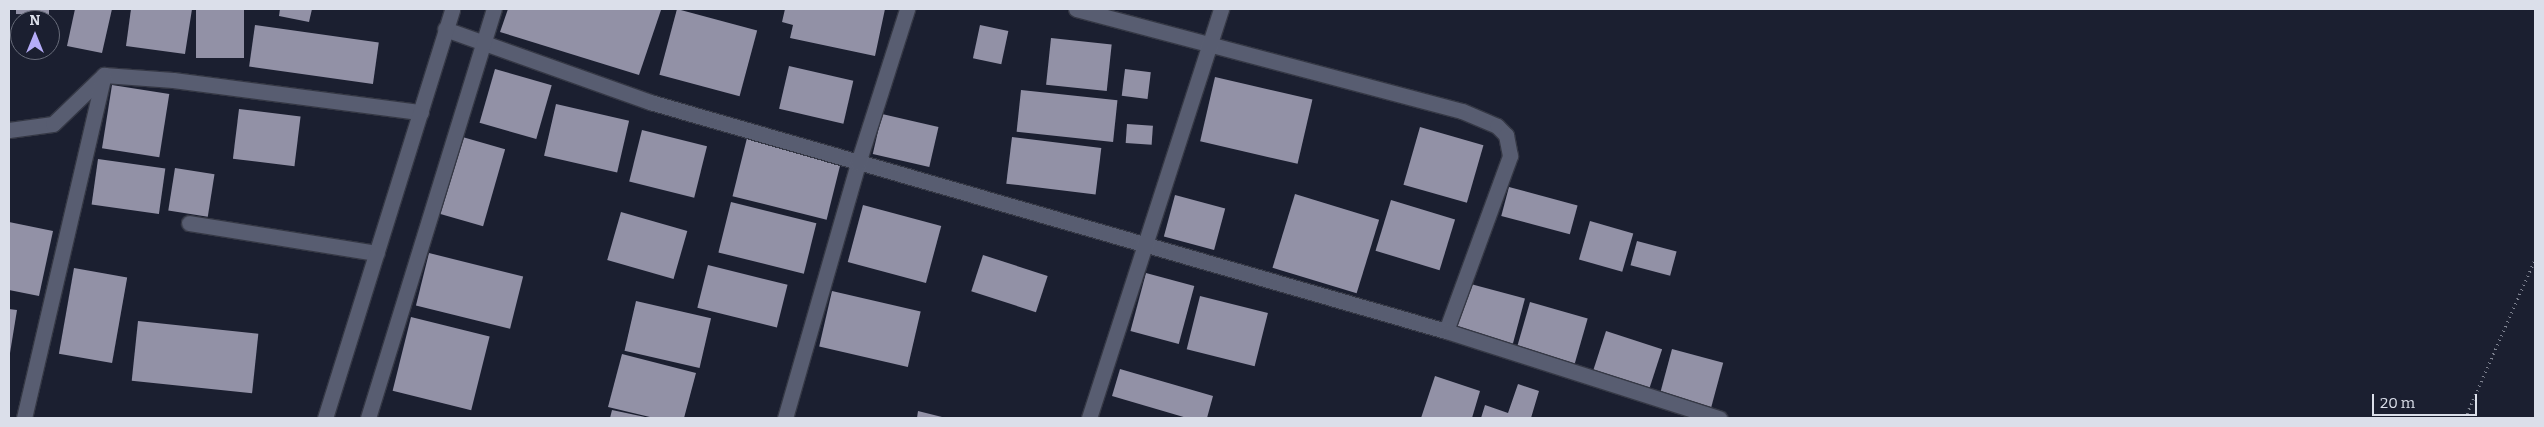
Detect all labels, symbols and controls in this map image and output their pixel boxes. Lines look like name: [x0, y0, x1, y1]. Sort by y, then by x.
north arrow: [10, 10, 60, 60]
text: N: [30, 12, 40, 29]
scale bar: [2374, 384, 2479, 416]
text: 20 m: [2380, 394, 2415, 412]

